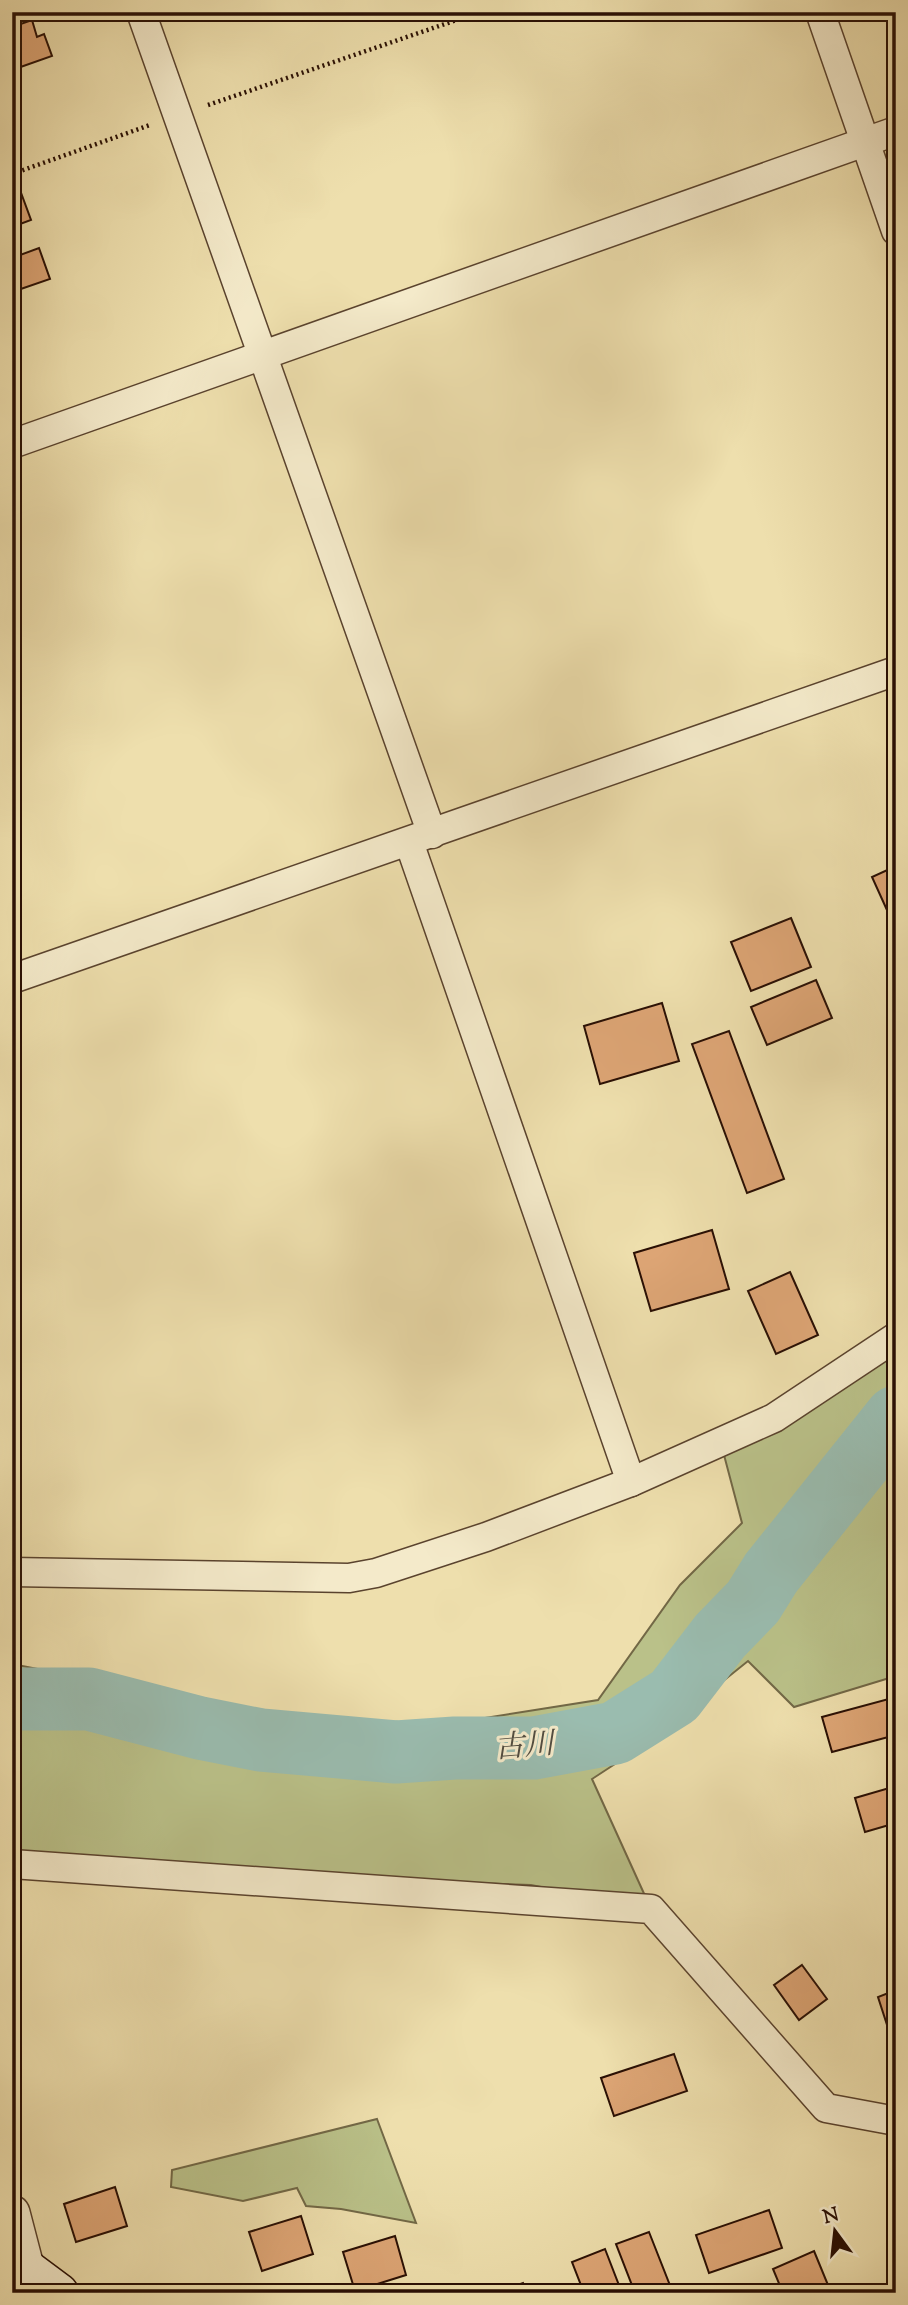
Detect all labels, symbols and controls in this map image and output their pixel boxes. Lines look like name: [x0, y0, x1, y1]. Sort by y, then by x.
water label: 古川: [492, 1723, 559, 1772]
north arrow: [800, 2196, 870, 2266]
text: N: [820, 2202, 842, 2232]

